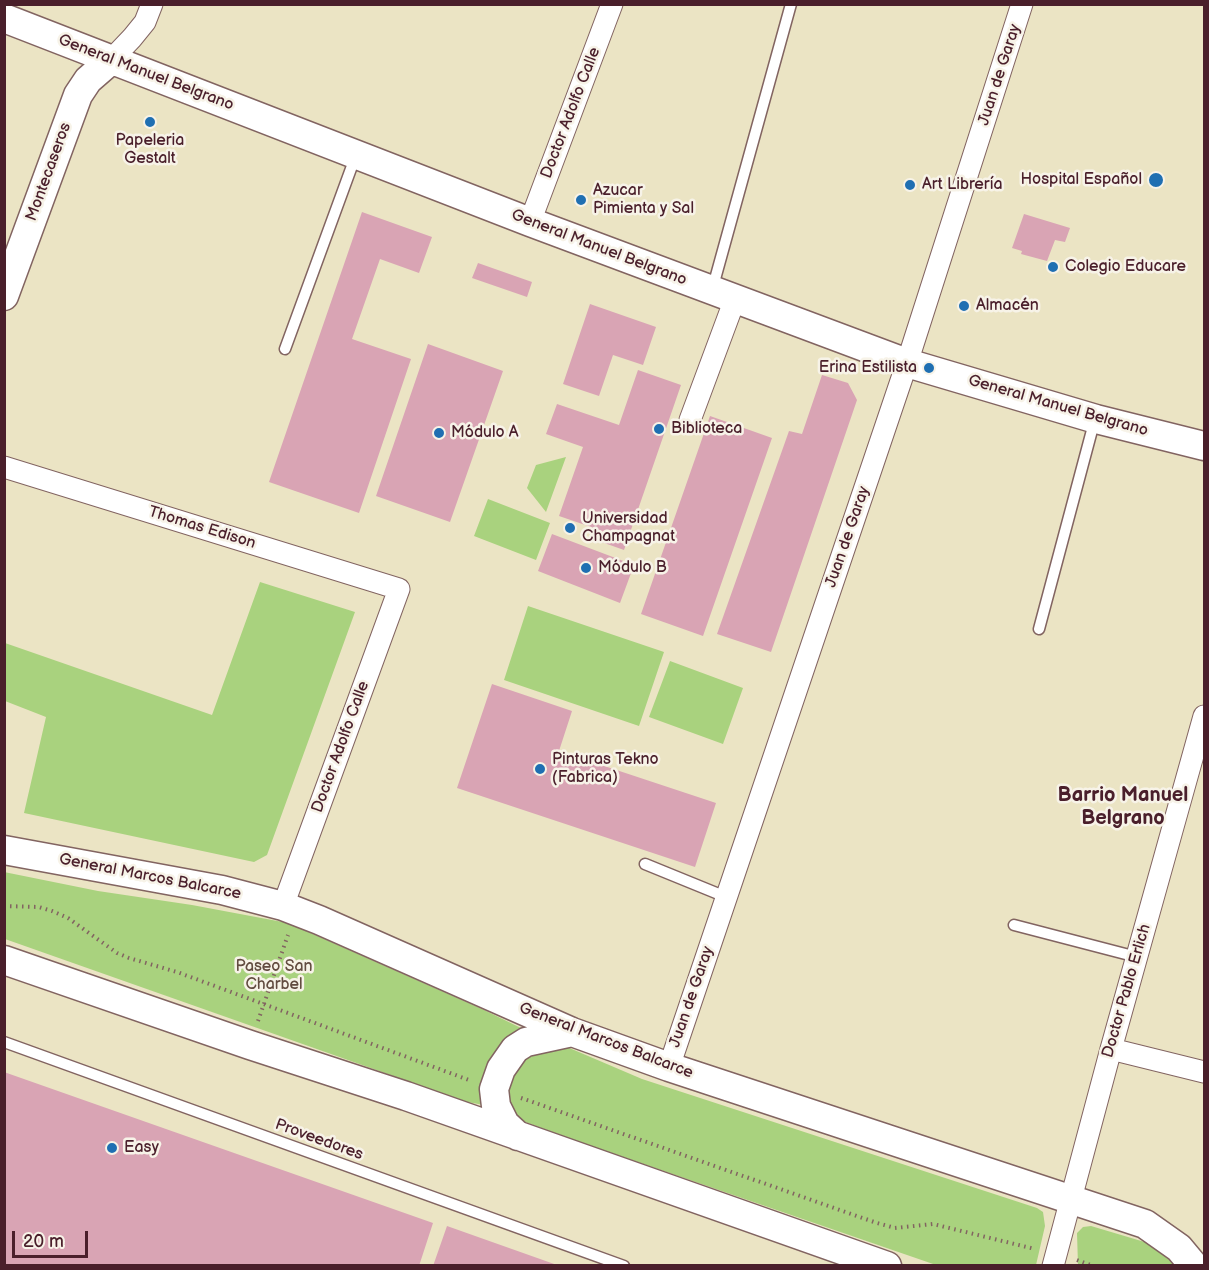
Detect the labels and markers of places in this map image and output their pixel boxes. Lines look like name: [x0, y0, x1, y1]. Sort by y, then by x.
marker: Papeleria Gestalt: [143, 115, 157, 129]
place label: Papeleria Gestalt: [116, 131, 184, 169]
place label: Hospital Español: [1020, 170, 1142, 190]
marker: Hospital Español: [1147, 171, 1165, 189]
place label: Art Librería: [922, 175, 1002, 195]
marker: Art Librería: [903, 178, 917, 192]
place label: Azucar Pimienta y Sal: [593, 181, 694, 219]
marker: Azucar Pimienta y Sal: [574, 193, 588, 207]
place label: Colegio Educare: [1065, 257, 1186, 277]
marker: Colegio Educare: [1046, 260, 1060, 274]
place label: Almacén: [976, 296, 1039, 316]
marker: Almacén: [957, 299, 971, 313]
place label: Erina Estilista: [819, 358, 917, 378]
marker: Erina Estilista: [922, 361, 936, 375]
place label: Biblioteca: [671, 419, 742, 439]
marker: Biblioteca: [652, 422, 666, 436]
place label: Módulo A: [451, 423, 519, 443]
marker: Módulo A: [432, 426, 446, 440]
place label: Universidad Champagnat: [582, 509, 675, 547]
marker: Universidad Champagnat: [563, 521, 577, 535]
place label: Módulo B: [598, 558, 667, 578]
marker: Módulo B: [579, 561, 593, 575]
place label: Pinturas Tekno (Fabrica): [552, 750, 659, 788]
marker: Pinturas Tekno (Fabrica): [533, 762, 547, 776]
place label: Easy: [124, 1138, 159, 1158]
marker: Easy: [105, 1141, 119, 1155]

